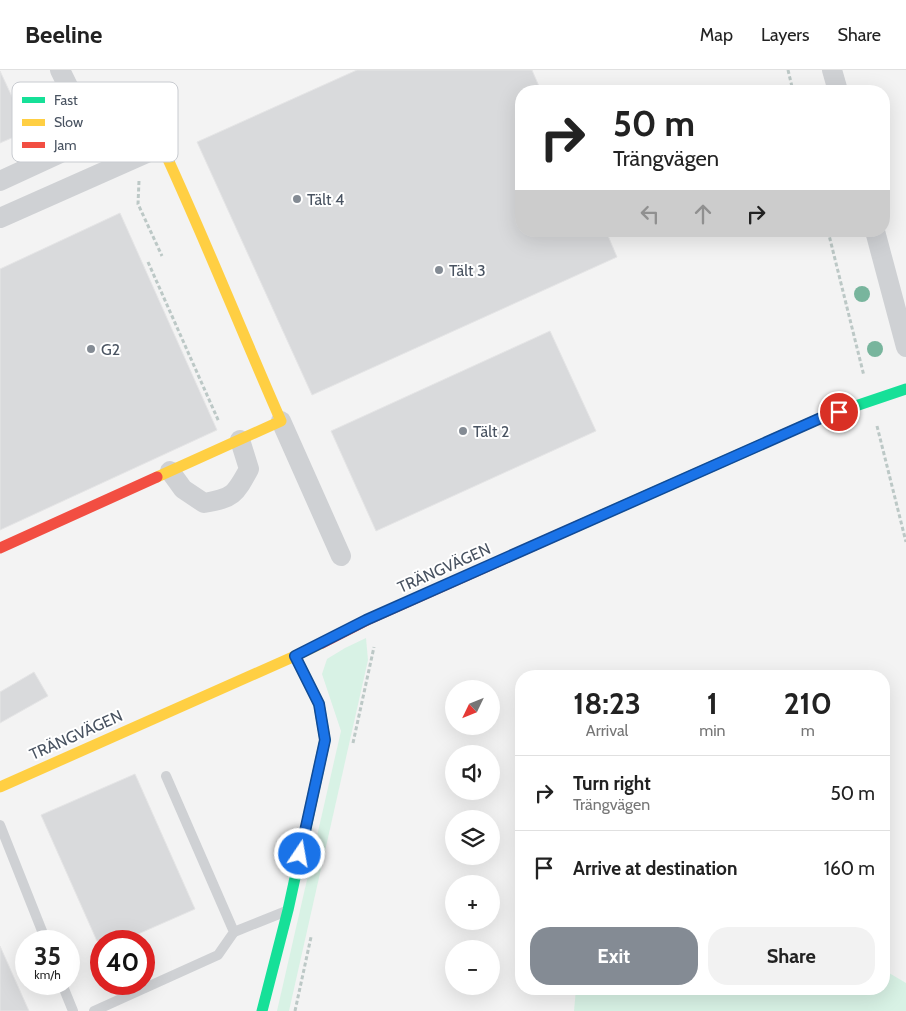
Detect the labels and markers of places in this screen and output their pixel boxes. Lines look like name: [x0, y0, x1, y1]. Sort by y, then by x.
place label: Tält 4: [307, 190, 344, 209]
marker: Tält 4: [291, 193, 303, 205]
place label: Tält 3: [449, 261, 486, 280]
marker: Tält 3: [433, 264, 445, 276]
place label: G2: [101, 340, 120, 359]
marker: G2: [85, 343, 97, 355]
pin: [818, 391, 860, 433]
place label: Tält 2: [473, 422, 509, 441]
marker: Tält 2: [457, 425, 469, 437]

